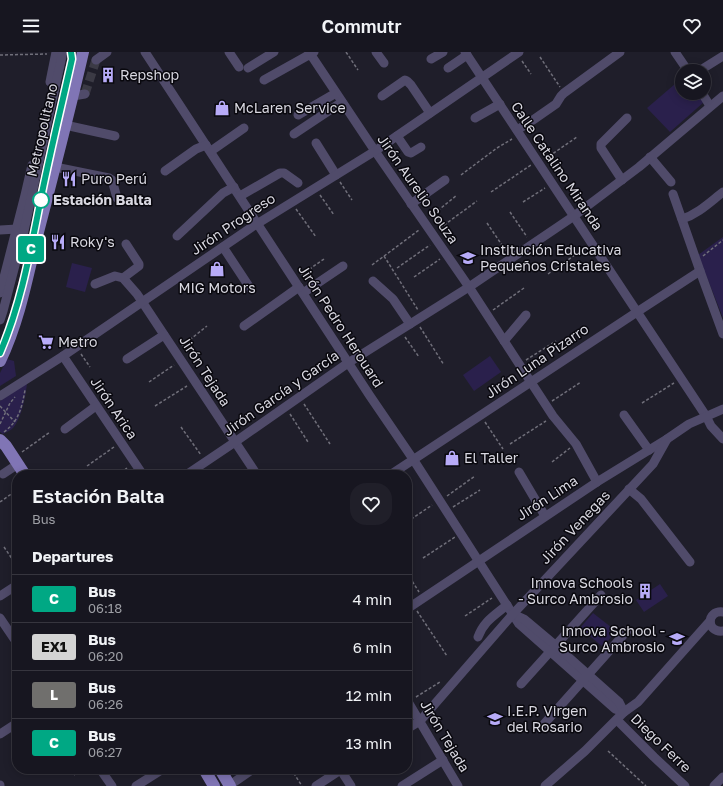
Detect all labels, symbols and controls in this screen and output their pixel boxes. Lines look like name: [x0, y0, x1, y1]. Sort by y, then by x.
icon: menu: [20, 15, 42, 37]
text: Commutr: [322, 15, 401, 37]
icon: heart: [681, 15, 703, 37]
map controls: [675, 64, 711, 100]
button: layers: [675, 64, 711, 100]
building icon: Repshop: [99, 66, 117, 84]
place label: Repshop: [120, 66, 179, 83]
street label: Metropolitano: [23, 82, 61, 178]
street label: Calle Catalino Miranda: [508, 98, 607, 233]
shop icon: McLaren Service: [213, 99, 231, 117]
place label: McLaren Service: [234, 99, 346, 116]
street label: Jirón Aurelio Souza: [374, 131, 462, 247]
restaurant icon: Puro Perú: [60, 170, 78, 188]
place label: Puro Perú: [81, 170, 147, 187]
street label: Jirón Progreso: [187, 189, 278, 258]
marker: Estación Balta: [32, 191, 50, 209]
place label: Estación Balta: [53, 191, 152, 208]
restaurant icon: Roky's: [49, 233, 67, 251]
place label: Roky's: [70, 233, 115, 250]
line badge: C: [18, 236, 44, 262]
text: C: [26, 240, 36, 257]
place label: Institución Educativa Pequeños Cristales: [480, 241, 621, 274]
school or university icon: Institución Educativa Pequeños Cristales: [459, 249, 477, 267]
shop icon: MIG Motors: [208, 260, 226, 278]
street label: Jirón Pedro Herouard: [295, 261, 388, 390]
place label: MIG Motors: [178, 279, 256, 296]
street label: Jirón Luna Pizarro: [482, 320, 592, 401]
street label: Jirón Tejada: [176, 332, 235, 409]
supermarket icon: Metro: [37, 333, 55, 351]
place label: Metro: [58, 333, 97, 350]
street label: Jirón García y García: [220, 346, 342, 439]
street label: Jirón Arica: [87, 373, 141, 442]
shop icon: El Taller: [443, 449, 461, 467]
place label: El Taller: [464, 449, 519, 466]
street label: Jirón Lima: [513, 472, 580, 524]
button: heart: [350, 483, 392, 525]
text: Estación Balta: [32, 484, 165, 507]
street label: Jirón Venegas: [536, 486, 613, 567]
text: Bus: [32, 511, 55, 527]
text: Departures: [32, 547, 113, 565]
place label: Innova Schools - Surco Ambrosio: [518, 574, 633, 607]
text: Bus: [88, 582, 116, 600]
building icon: Innova Schools - Surco Ambrosio: [636, 582, 654, 600]
text: C: [49, 590, 59, 607]
text: 4 min: [353, 590, 392, 608]
text: 06:18: [88, 600, 122, 616]
place label: Innova School - Surco Ambrosio: [559, 622, 665, 655]
text: Bus: [88, 630, 116, 648]
school or university icon: Innova School - Surco Ambrosio: [668, 630, 686, 648]
text: EX1: [41, 638, 67, 655]
text: 6 min: [353, 638, 392, 656]
text: 06:20: [88, 648, 123, 664]
text: Bus: [88, 678, 116, 696]
text: L: [50, 686, 58, 703]
text: 12 min: [346, 686, 392, 704]
text: 06:26: [88, 696, 123, 712]
street label: Jirón Tejada: [417, 697, 474, 775]
place label: I.E.P. Virgen del Rosario: [507, 702, 587, 735]
school or university icon: I.E.P. Virgen del Rosario: [486, 710, 504, 728]
street label: Diego Ferre: [628, 710, 695, 776]
text: Bus: [88, 726, 116, 744]
text: C: [49, 734, 59, 751]
text: 13 min: [346, 734, 392, 752]
text: 06:27: [88, 744, 122, 760]

